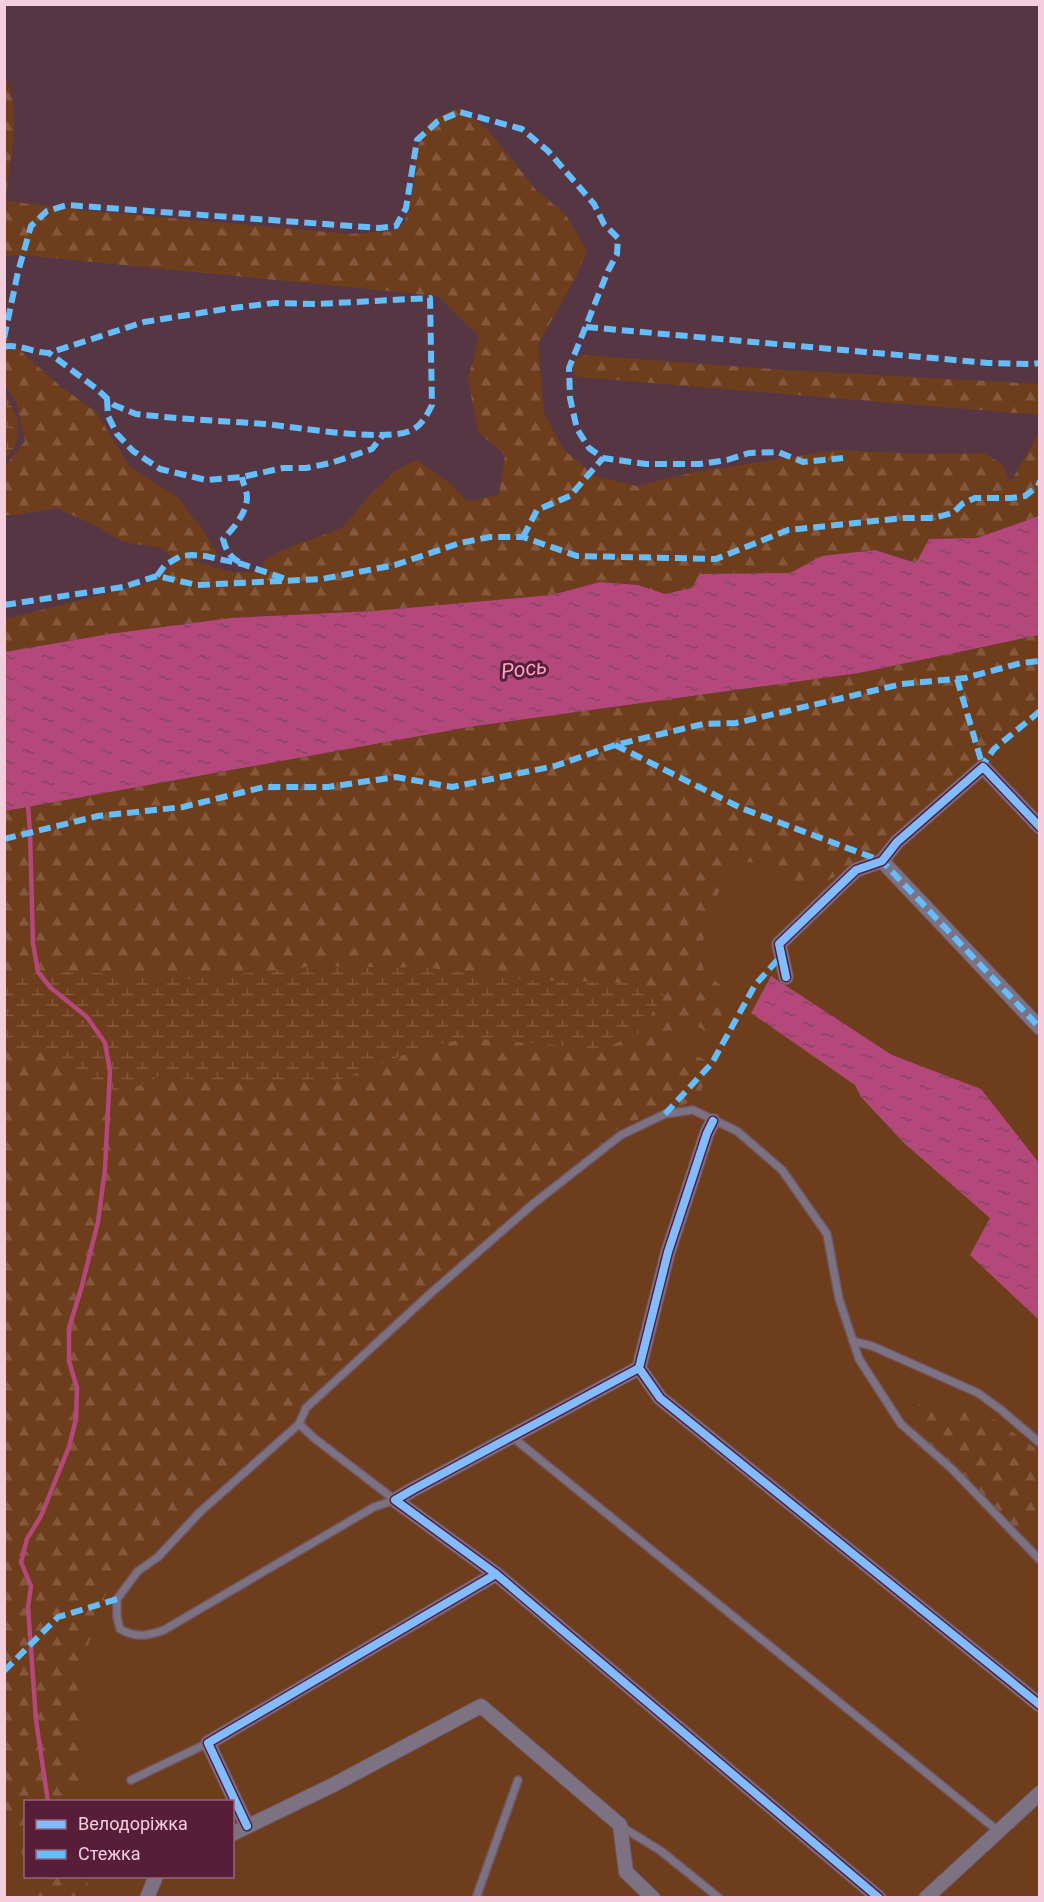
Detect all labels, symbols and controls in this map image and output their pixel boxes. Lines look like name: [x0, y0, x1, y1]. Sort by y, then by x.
water label: Рось: [500, 654, 548, 684]
legend: [24, 1800, 234, 1878]
text: Велодоріжка: [78, 1813, 188, 1834]
text: Стежка: [78, 1843, 141, 1864]

